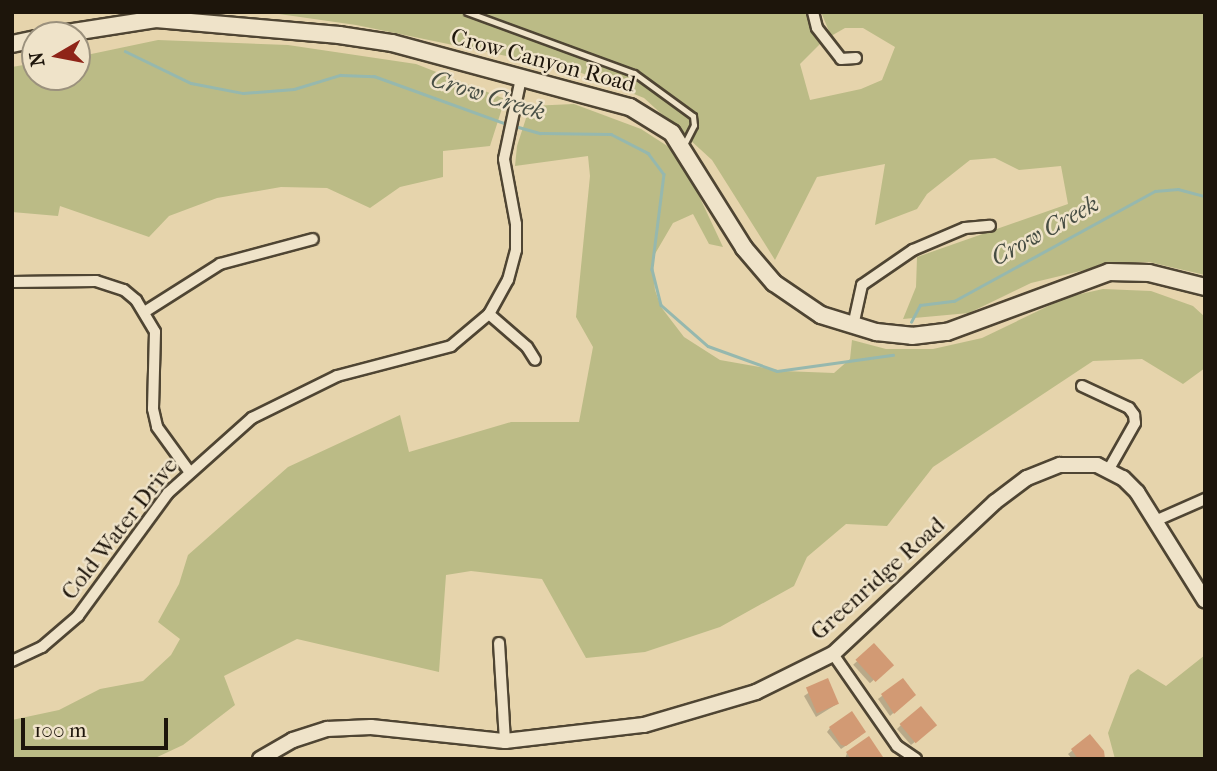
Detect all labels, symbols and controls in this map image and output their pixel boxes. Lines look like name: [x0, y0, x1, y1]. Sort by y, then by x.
north arrow: [21, 21, 91, 91]
street label: Crow Canyon Road: [448, 23, 638, 99]
text: N: [25, 50, 49, 68]
water label: Crow Creek: [427, 65, 549, 127]
water label: Crow Creek: [986, 190, 1104, 272]
street label: Cold Water Drive: [56, 452, 184, 606]
street label: Greenridge Road: [805, 512, 951, 646]
scale bar: [24, 704, 172, 748]
text: 100 m: [34, 718, 87, 742]

